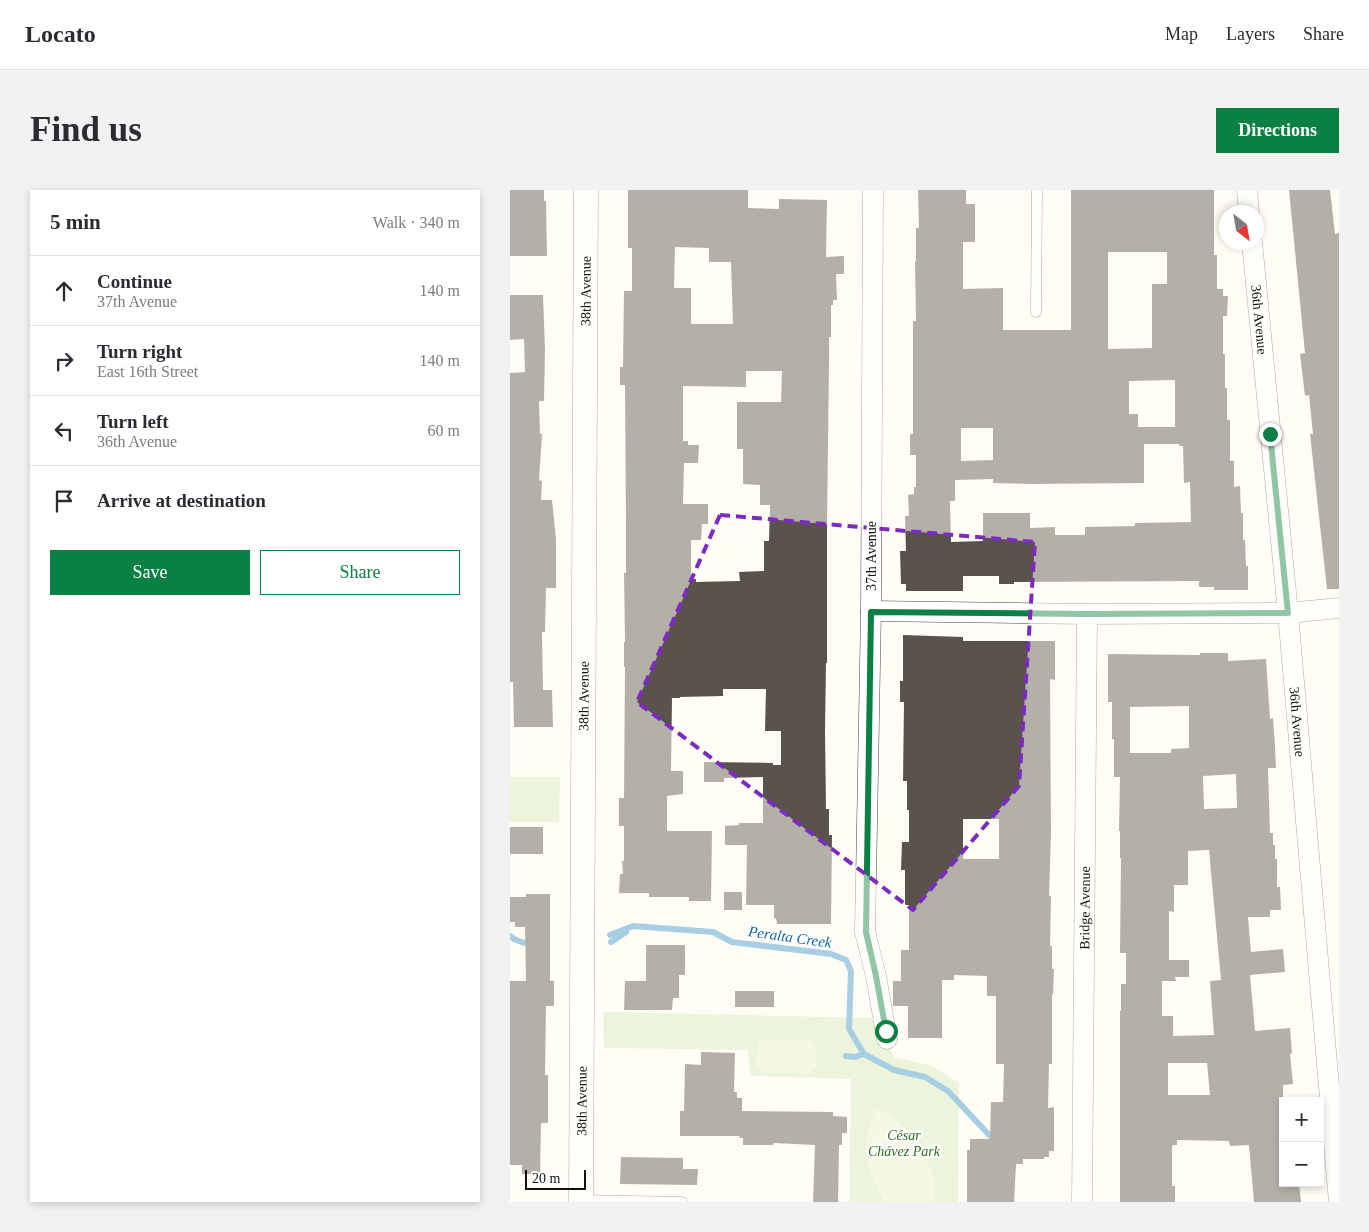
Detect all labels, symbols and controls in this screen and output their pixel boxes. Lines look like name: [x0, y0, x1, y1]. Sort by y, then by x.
text: Locato: [25, 21, 96, 47]
text: Map: [1165, 24, 1198, 44]
text: Layers: [1226, 24, 1275, 44]
text: Share: [1303, 24, 1344, 44]
button: Directions: [1216, 108, 1339, 153]
text: Find us: [30, 110, 142, 149]
north arrow: [1219, 205, 1264, 250]
text: 5 min: [50, 210, 101, 234]
text: Walk · 340 m: [373, 214, 460, 231]
street label: 38th Avenue: [578, 256, 593, 326]
text: Continue: [97, 271, 172, 292]
icon: ahead: [50, 277, 78, 305]
text: 140 m: [420, 282, 460, 299]
street label: 36th Avenue: [1249, 284, 1270, 355]
text: 37th Avenue: [97, 293, 177, 310]
text: Turn right: [97, 341, 182, 362]
icon: right: [50, 347, 78, 375]
text: 140 m: [420, 352, 460, 369]
text: East 16th Street: [97, 363, 198, 380]
text: Turn left: [97, 411, 169, 432]
icon: left: [50, 417, 78, 445]
text: 60 m: [428, 422, 460, 439]
route end: [1259, 423, 1282, 446]
text: 36th Avenue: [97, 433, 177, 450]
icon: arrive: [50, 487, 78, 515]
text: Arrive at destination: [97, 490, 266, 511]
street label: 37th Avenue: [864, 521, 879, 591]
button: Save: [50, 550, 250, 595]
button: Share: [260, 550, 460, 595]
street label: 38th Avenue: [576, 661, 591, 731]
street label: 36th Avenue: [1287, 686, 1308, 757]
street label: Bridge Avenue: [1077, 866, 1092, 950]
water label: Peralta Creek: [746, 923, 833, 951]
route start: [875, 1020, 898, 1043]
street label: 38th Avenue: [574, 1066, 589, 1136]
map controls: [1279, 1097, 1324, 1187]
button: +: [1279, 1097, 1324, 1142]
park label: César Chávez Park: [868, 1128, 941, 1159]
button: −: [1279, 1142, 1324, 1187]
scale bar: [525, 1167, 586, 1190]
text: 20 m: [532, 1171, 560, 1186]

